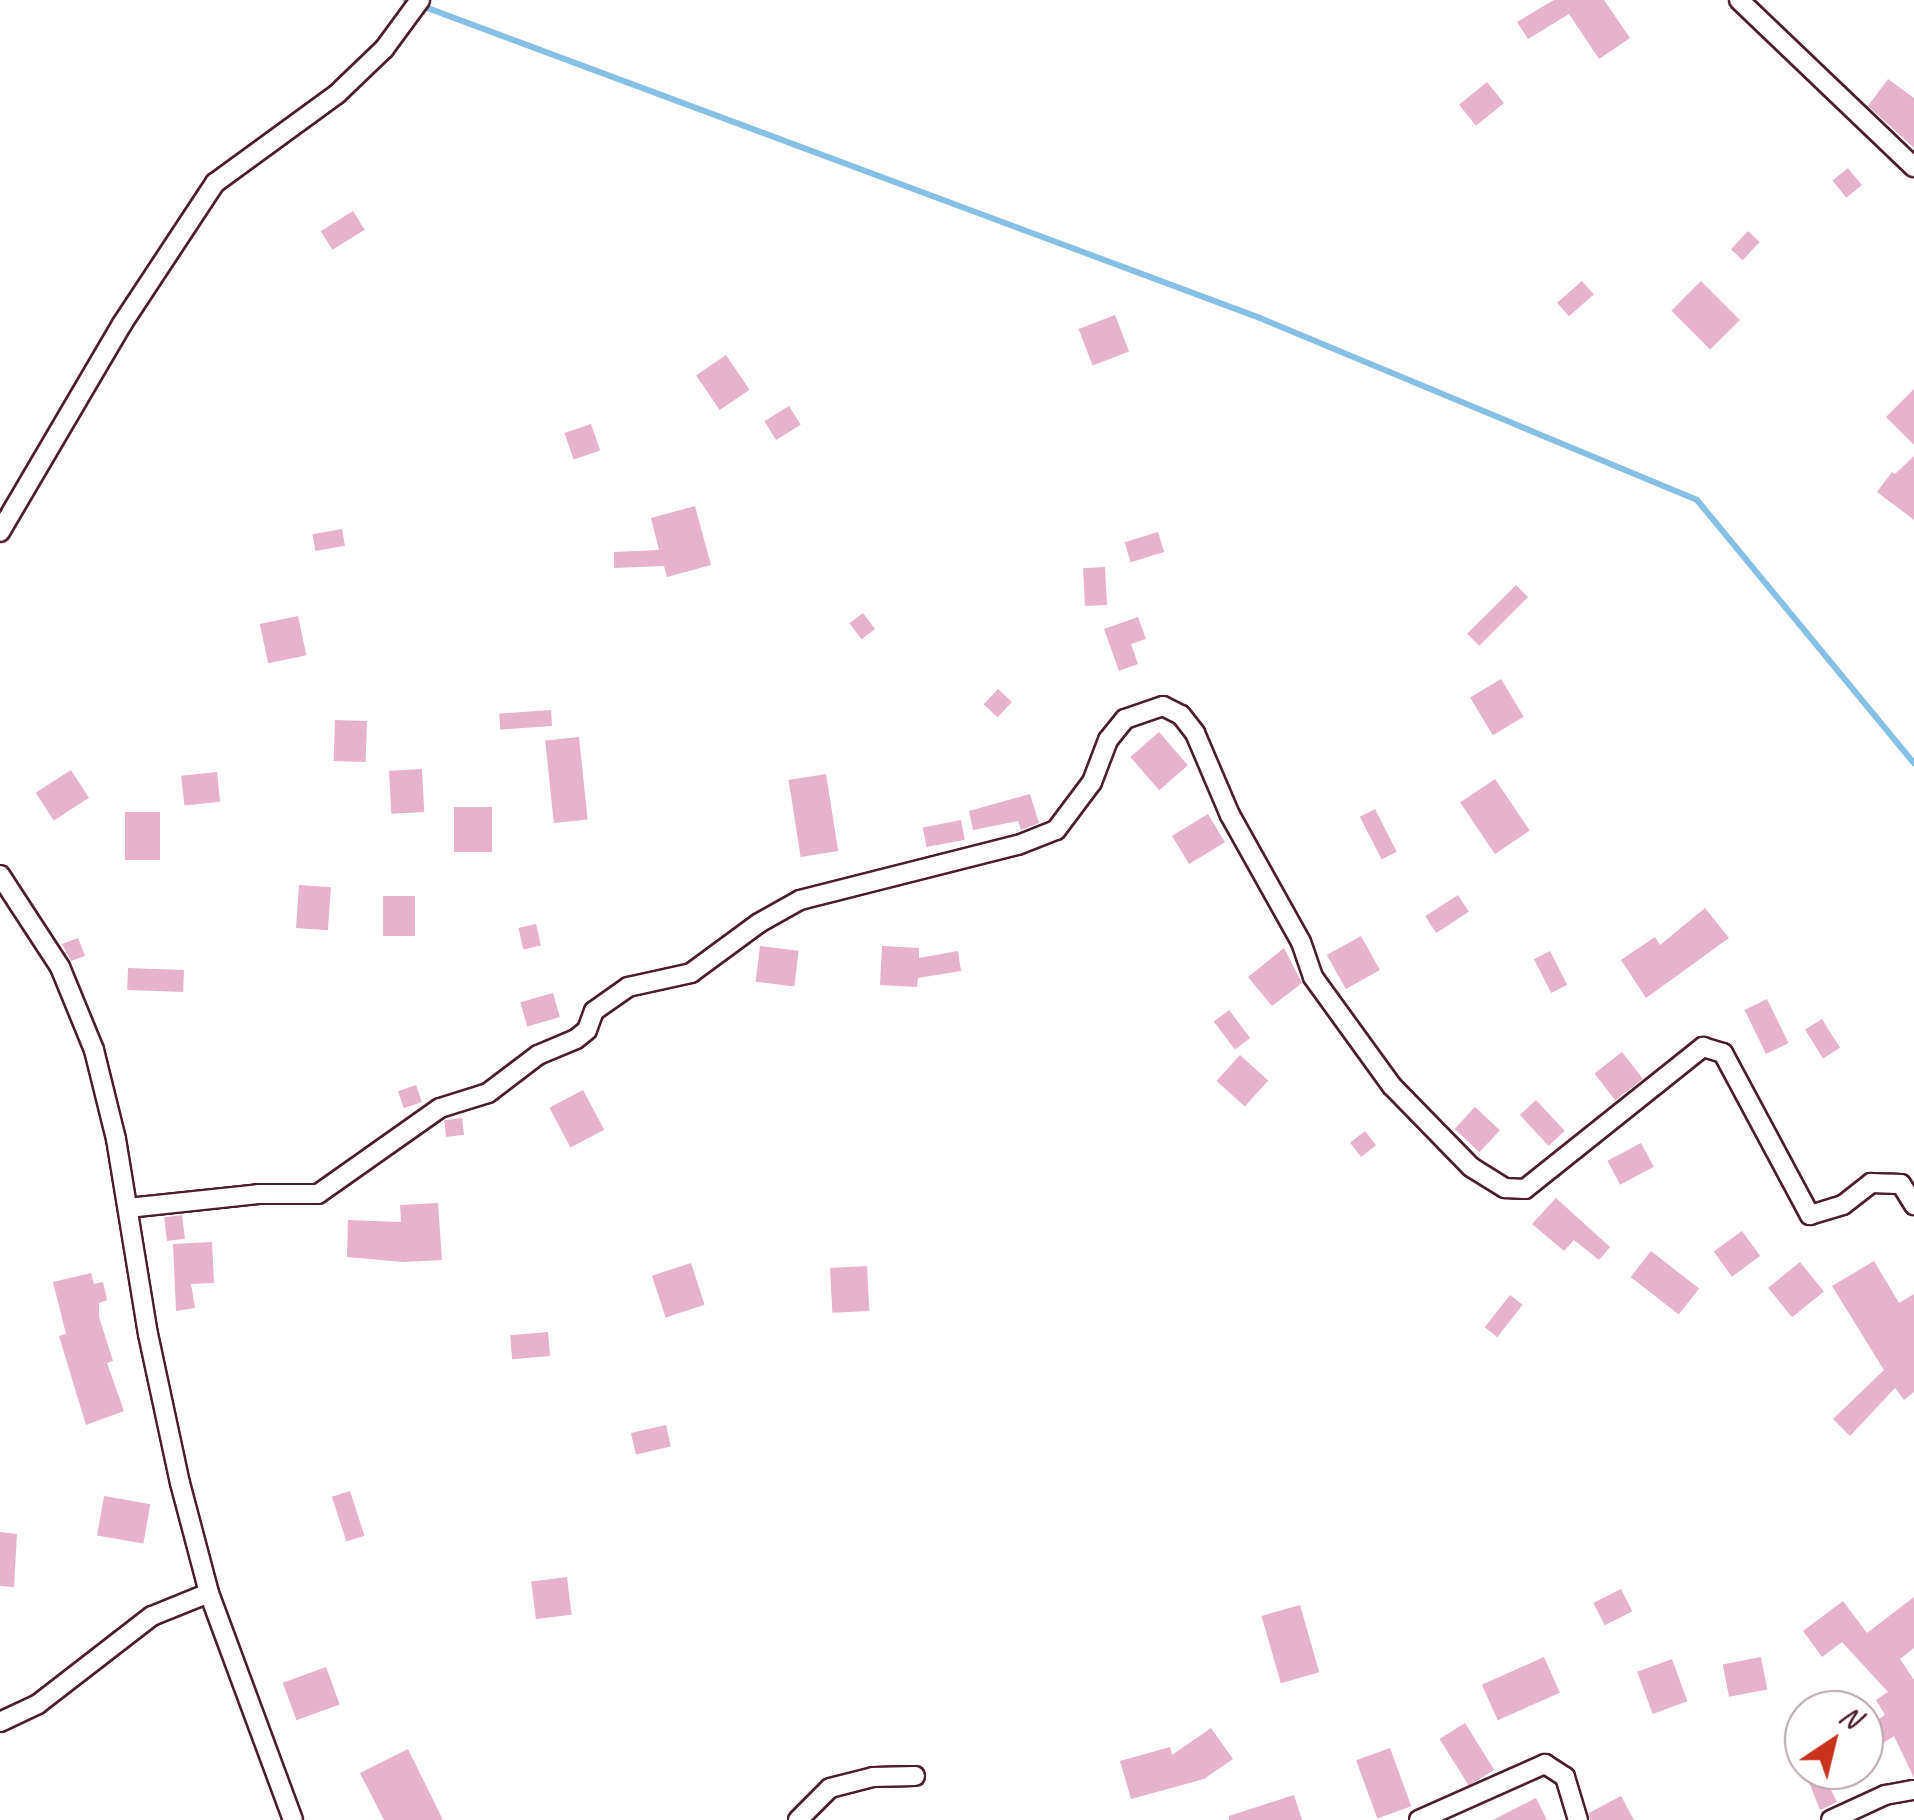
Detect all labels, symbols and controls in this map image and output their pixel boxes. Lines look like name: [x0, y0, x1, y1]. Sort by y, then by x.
north arrow: [1784, 1690, 1884, 1790]
text: N: [1833, 1697, 1867, 1736]

